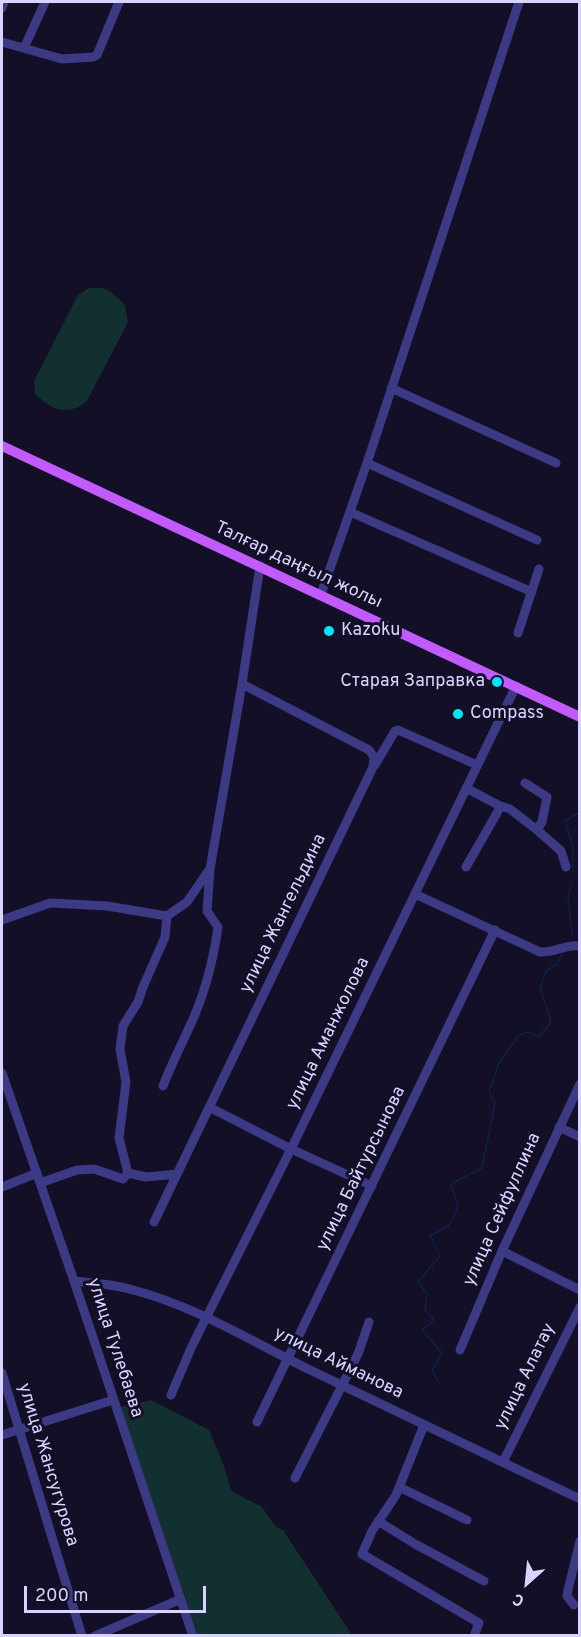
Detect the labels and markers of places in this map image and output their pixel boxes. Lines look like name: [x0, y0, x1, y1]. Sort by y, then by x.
place label: Kazoku: [341, 620, 400, 642]
marker: Kazoku: [322, 624, 336, 638]
place label: Старая Заправка: [340, 671, 485, 693]
marker: Старая Заправка: [490, 675, 504, 689]
place label: Compass: [470, 703, 544, 725]
marker: Compass: [451, 707, 465, 721]

